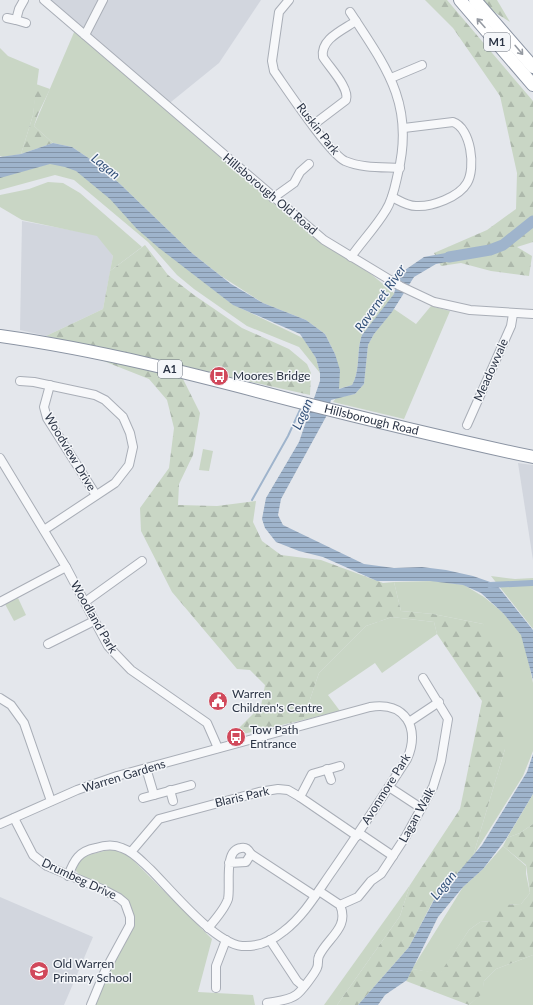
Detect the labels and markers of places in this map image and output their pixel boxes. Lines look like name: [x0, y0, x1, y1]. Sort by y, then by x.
bus stop icon: Moores Bridge: [208, 365, 230, 387]
place label: Moores Bridge: [233, 368, 310, 383]
place label: Warren Children's Centre: [232, 686, 322, 715]
public building icon: Warren Children's Centre: [207, 690, 229, 712]
place label: Tow Path Entrance: [250, 722, 299, 751]
bus stop icon: Tow Path Entrance: [225, 726, 247, 748]
place label: Old Warren Primary School: [53, 956, 132, 985]
school or university icon: Old Warren Primary School: [28, 960, 50, 982]

